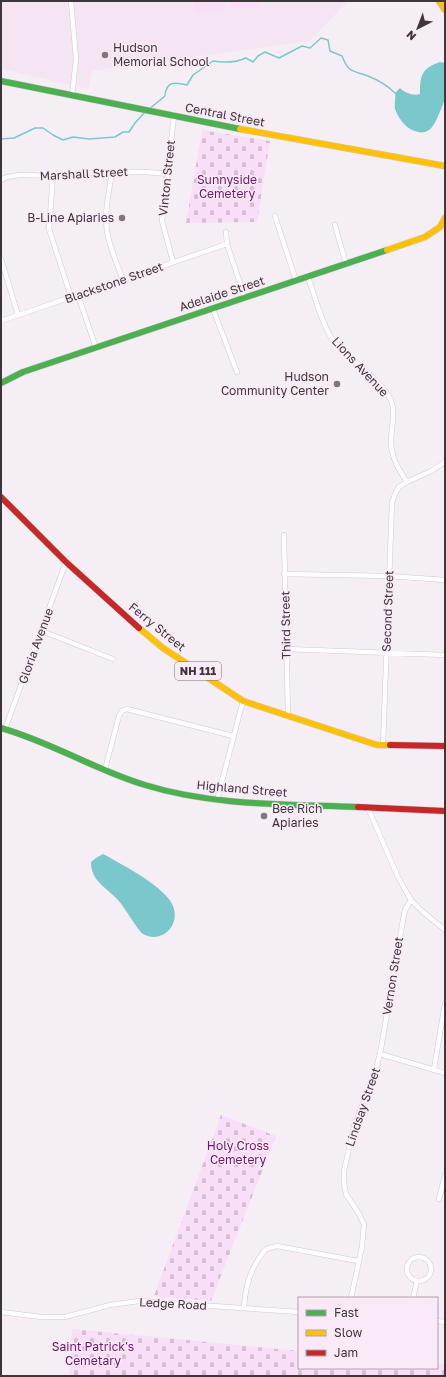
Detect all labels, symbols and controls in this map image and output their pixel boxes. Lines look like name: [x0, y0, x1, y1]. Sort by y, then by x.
north arrow: [398, 8, 438, 48]
text: N: [404, 28, 418, 43]
place label: Hudson Memorial School: [113, 40, 210, 69]
marker: Hudson Memorial School: [100, 50, 110, 60]
street label: Central Street: [184, 99, 266, 130]
street label: Vinton Street: [155, 139, 178, 217]
street label: Marshall Street: [39, 164, 129, 183]
park label: Sunnyside Cemetery: [197, 172, 257, 201]
place label: B-Line Apiaries: [27, 210, 114, 225]
marker: B-Line Apiaries: [117, 213, 127, 223]
street label: Blackstone Street: [63, 259, 165, 306]
street label: Adelaide Street: [177, 273, 267, 314]
street label: Lions Avenue: [329, 334, 392, 400]
place label: Hudson Community Center: [221, 369, 329, 398]
marker: Hudson Community Center: [332, 379, 342, 389]
street label: Second Street: [379, 570, 396, 652]
street label: Third Street: [277, 590, 294, 659]
street label: Ferry Street: [126, 599, 189, 654]
street label: Gloria Avenue: [15, 606, 56, 686]
road number: NH 111: [175, 662, 221, 680]
street label: Highland Street: [196, 777, 288, 800]
place label: Bee Rich Apiaries: [272, 801, 322, 830]
marker: Bee Rich Apiaries: [259, 811, 269, 821]
street label: Vernon Street: [379, 935, 406, 1016]
street label: Lindsay Street: [342, 1065, 383, 1149]
park label: Holy Cross Cemetery: [207, 1138, 269, 1167]
street label: Ledge Road: [139, 1294, 207, 1313]
legend: [298, 1297, 438, 1369]
text: Fast: [334, 1305, 359, 1320]
text: Slow: [334, 1325, 362, 1340]
park label: Saint Patrick's Cemetary: [52, 1339, 134, 1368]
text: Jam: [334, 1345, 358, 1360]

